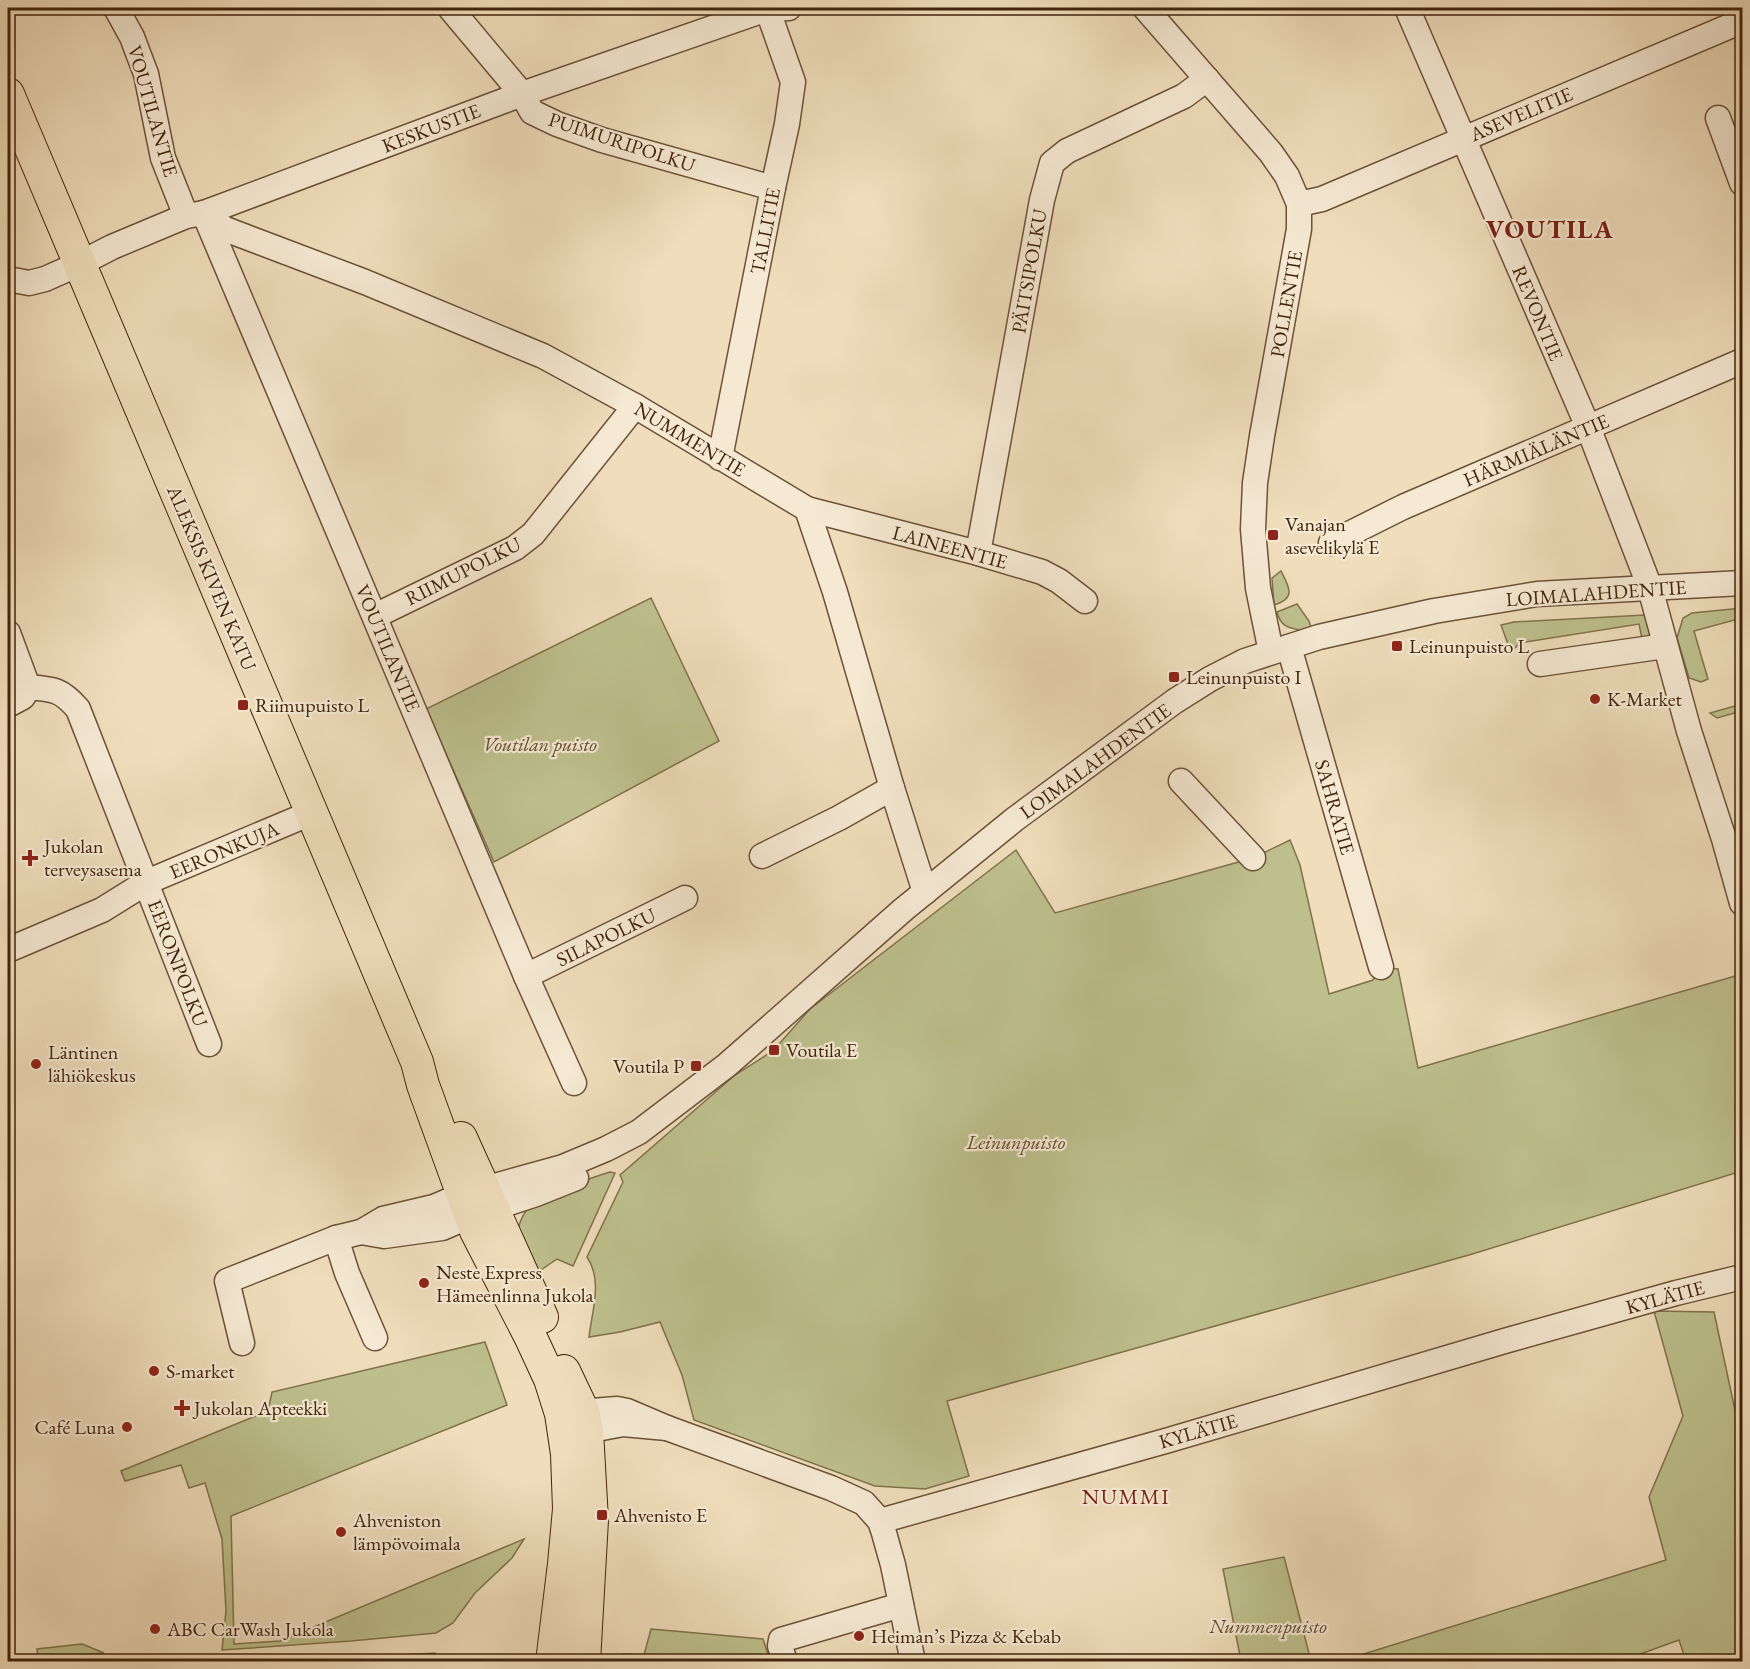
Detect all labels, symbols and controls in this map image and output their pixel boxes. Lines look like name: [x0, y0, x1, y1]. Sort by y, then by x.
street label: VOUTILANTIE: [122, 42, 184, 180]
street label: ASEVELITIE: [1465, 81, 1576, 148]
street label: KESKUSTIE: [378, 97, 484, 159]
street label: PUIMURIPOLKU: [545, 106, 699, 178]
street label: TALLITIE: [744, 186, 786, 276]
street label: PÄITSIPOLKU: [1005, 207, 1053, 335]
district label: VOUTILA: [1486, 212, 1614, 246]
street label: POLLENTIE: [1264, 248, 1308, 360]
street label: REVONTIE: [1506, 261, 1570, 365]
street label: NUMMENTIE: [630, 396, 750, 482]
street label: HÄRMIÄLÄNTIE: [1459, 408, 1613, 492]
street label: ALEKSIS KIVEN KATU: [161, 481, 263, 675]
place label: Vanajan asevelikylä E: [1285, 511, 1379, 560]
street label: LAINEENTIE: [890, 519, 1010, 575]
marker: Vanajan asevelikylä E: [1266, 528, 1280, 542]
street label: RIIMUPOLKU: [401, 530, 526, 611]
street label: LOIMALAHDENTIE: [1505, 574, 1687, 612]
street label: VOUTILANTIE: [350, 580, 426, 716]
place label: Leinunpuisto L: [1409, 633, 1529, 659]
marker: Leinunpuisto L: [1390, 639, 1404, 653]
place label: Leinunpuisto I: [1186, 664, 1301, 690]
marker: Leinunpuisto I: [1167, 670, 1181, 684]
place label: K-Market: [1607, 686, 1683, 712]
place label: Riimupuisto L: [255, 692, 370, 718]
marker: K-Market: [1588, 692, 1602, 706]
street label: LOIMALAHDENTIE: [1014, 697, 1176, 825]
marker: Riimupuisto L: [236, 698, 250, 712]
park label: Voutilan puisto: [483, 731, 597, 757]
street label: SAHRATIE: [1309, 756, 1361, 858]
street label: EERONKUJA: [165, 815, 283, 885]
place label: Jukolan terveysasema: [42, 833, 142, 882]
marker: Jukolan terveysasema: [21, 849, 39, 867]
street label: EERONPOLKU: [142, 896, 214, 1031]
street label: SILAPOLKU: [552, 902, 660, 972]
place label: Voutila E: [786, 1037, 857, 1063]
place label: Läntinen lähiökeskus: [48, 1039, 136, 1088]
marker: Voutila E: [767, 1043, 781, 1057]
place label: Voutila P: [613, 1053, 684, 1079]
marker: Läntinen lähiökeskus: [29, 1057, 43, 1071]
marker: Voutila P: [689, 1059, 703, 1073]
park label: Leinunpuisto: [966, 1129, 1066, 1155]
place label: Neste Express Hämeenlinna Jukola: [436, 1259, 594, 1308]
street label: KYLÄTIE: [1623, 1274, 1707, 1320]
marker: Neste Express Hämeenlinna Jukola: [417, 1276, 431, 1290]
place label: S-market: [166, 1358, 235, 1384]
marker: S-market: [147, 1364, 161, 1378]
place label: Jukolan Apteekki: [192, 1395, 327, 1421]
marker: Jukolan Apteekki: [175, 1401, 189, 1415]
street label: KYLÄTIE: [1156, 1407, 1240, 1455]
place label: Café Luna: [34, 1414, 115, 1440]
marker: Café Luna: [120, 1420, 134, 1434]
district label: NUMMI: [1082, 1482, 1170, 1511]
place label: Ahvenisto E: [613, 1502, 707, 1528]
place label: Ahveniston lämpövoimala: [352, 1507, 461, 1556]
marker: Ahvenisto E: [595, 1508, 609, 1522]
marker: Ahveniston lämpövoimala: [334, 1525, 348, 1539]
park label: Nummenpuisto: [1208, 1613, 1327, 1639]
place label: ABC CarWash Jukola: [166, 1616, 334, 1642]
marker: ABC CarWash Jukola: [148, 1622, 162, 1636]
place label: Heiman’s Pizza & Kebab: [871, 1623, 1061, 1649]
marker: Heiman’s Pizza & Kebab: [852, 1629, 866, 1643]

